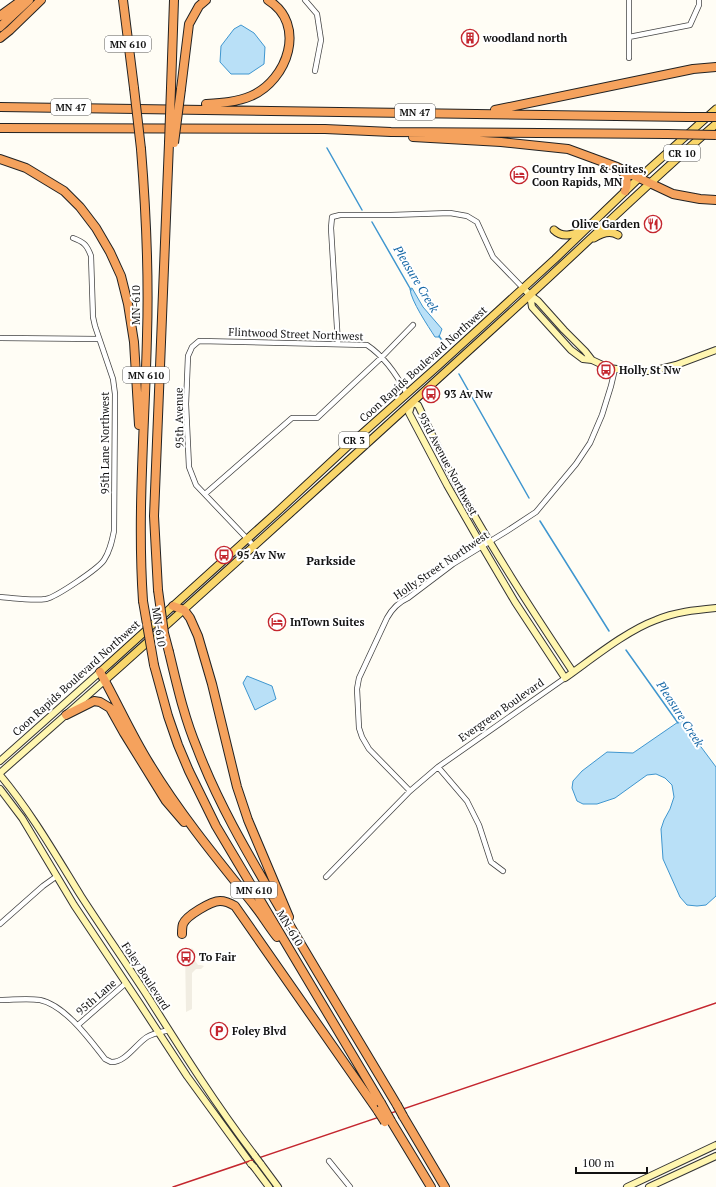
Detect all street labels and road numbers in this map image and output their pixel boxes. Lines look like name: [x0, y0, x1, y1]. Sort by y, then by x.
road number: MN 610: [105, 36, 151, 52]
road number: MN 47: [51, 99, 91, 115]
road number: MN 47: [395, 104, 435, 120]
road number: CR 10: [664, 145, 700, 161]
street label: MN-610: [129, 285, 143, 325]
street label: Coon Rapids Boulevard Northwest: [356, 303, 490, 425]
street label: Flintwood Street Northwest: [228, 325, 364, 343]
road number: MN 610: [123, 367, 169, 383]
street label: 95th Avenue: [171, 387, 187, 448]
street label: 95th Lane Northwest: [98, 392, 112, 494]
street label: 93rd Avenue Northwest: [415, 410, 481, 518]
road number: CR 3: [339, 432, 369, 448]
street label: Holly Street Northwest: [391, 528, 491, 602]
street label: MN-610: [149, 606, 169, 648]
street label: Coon Rapids Boulevard Northwest: [9, 617, 143, 739]
street label: Evergreen Boulevard: [456, 675, 546, 745]
road number: MN 610: [231, 882, 277, 898]
street label: MN-610: [274, 907, 306, 949]
street label: Foley Boulevard: [119, 939, 173, 1013]
street label: 95th Lane: [73, 975, 119, 1018]

